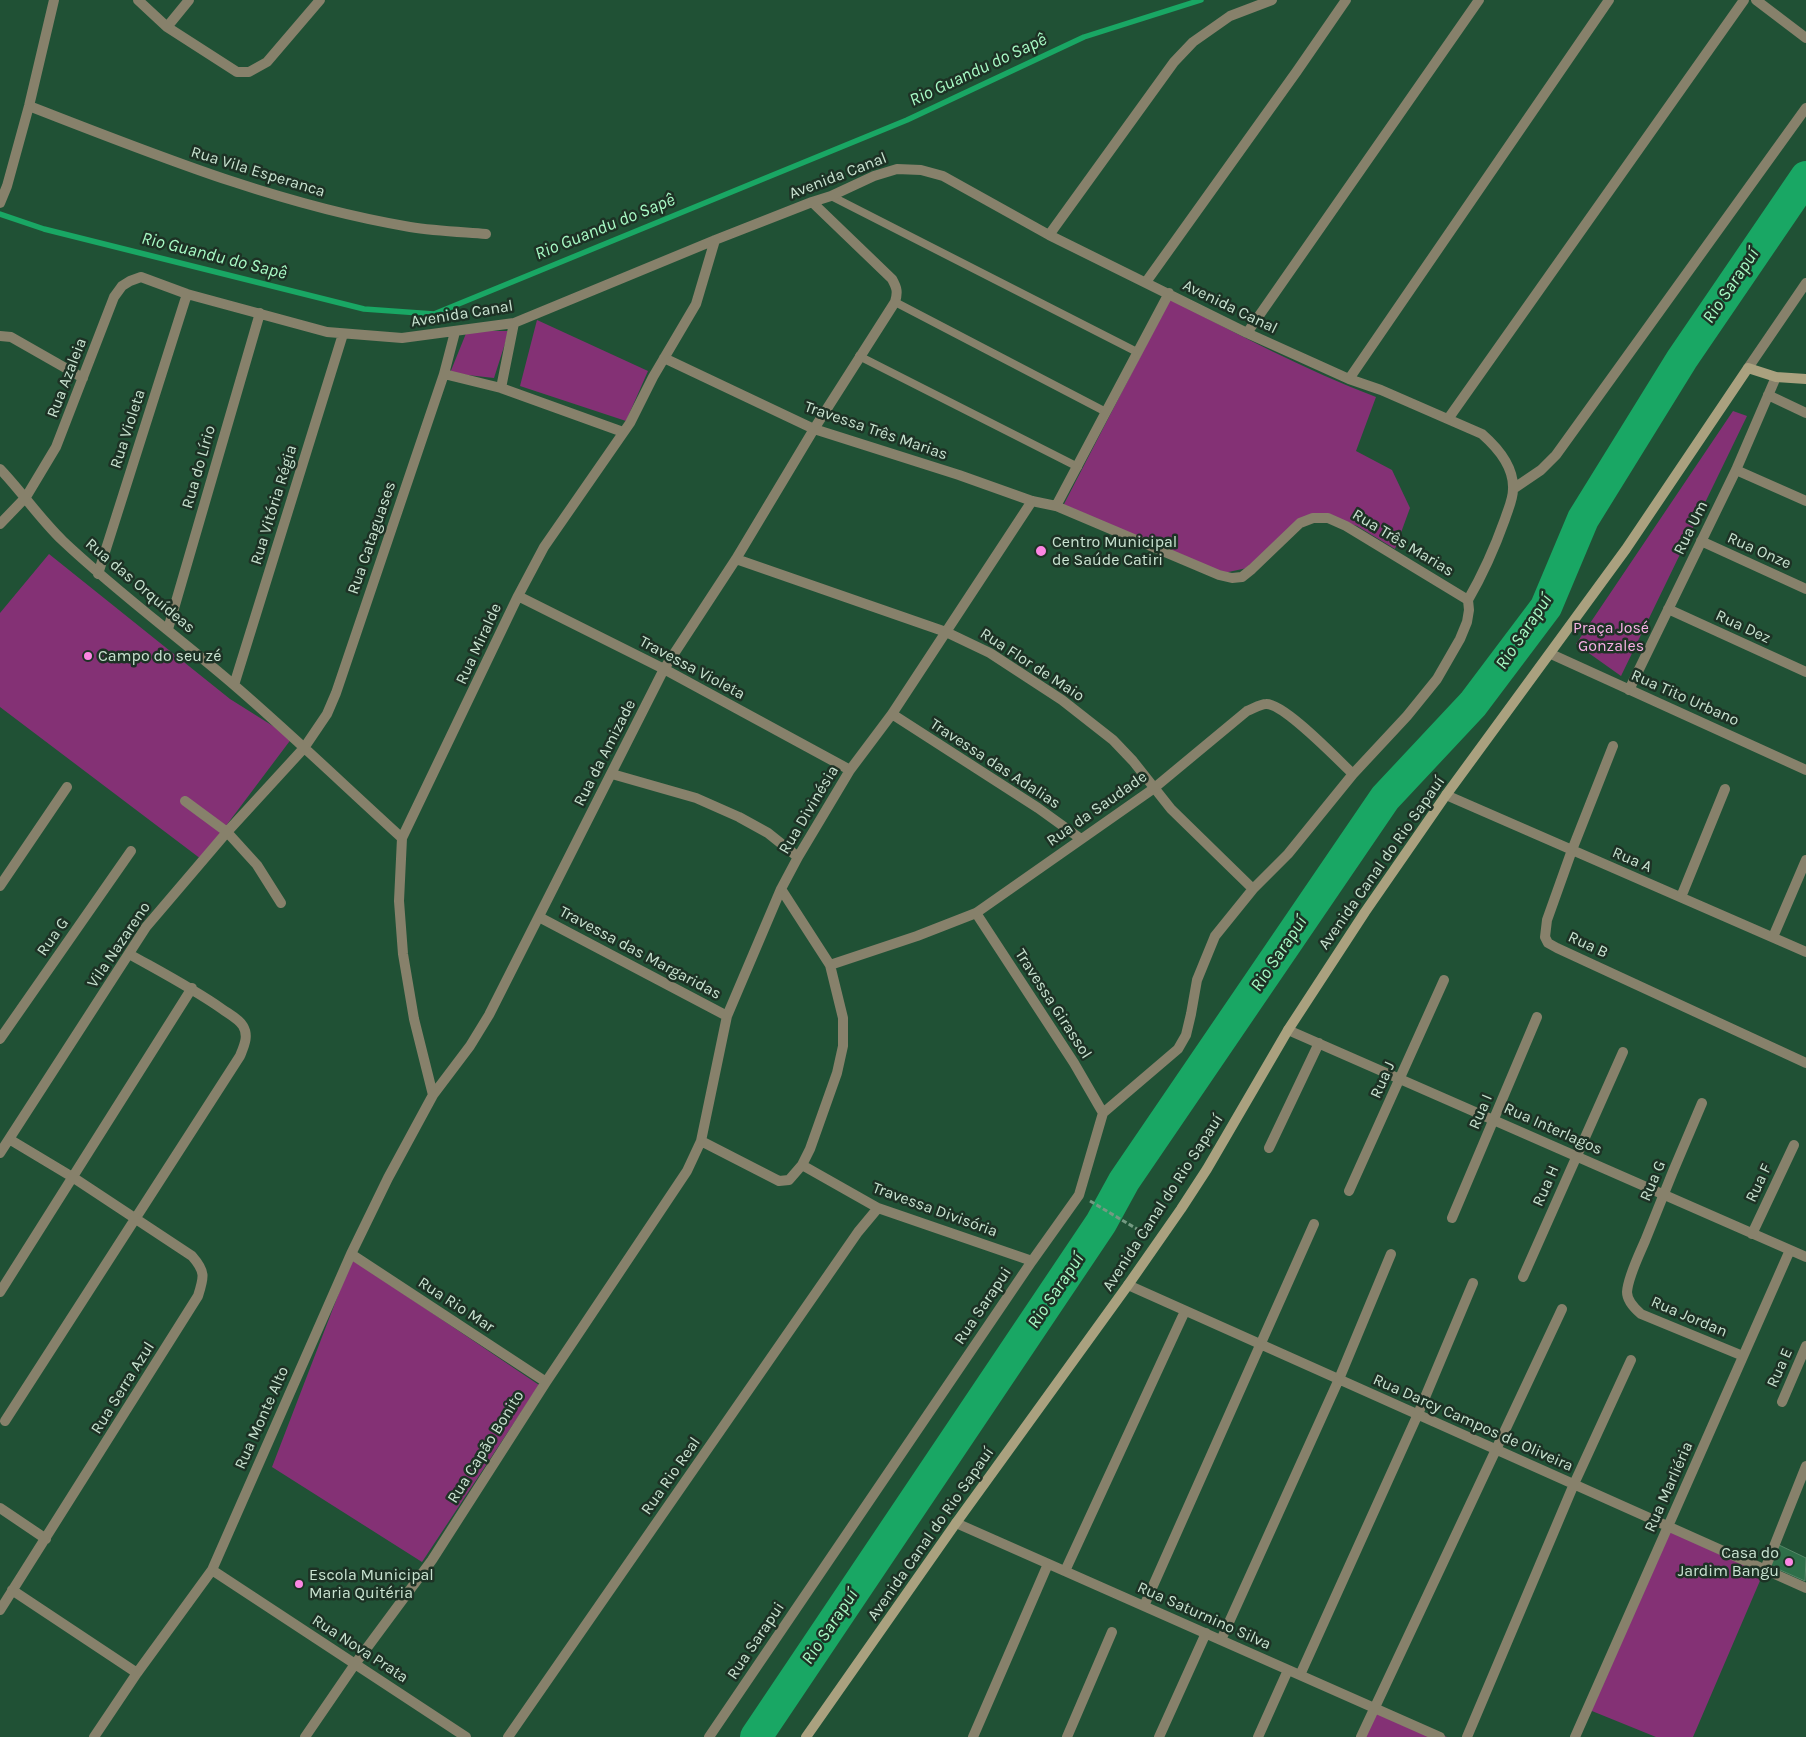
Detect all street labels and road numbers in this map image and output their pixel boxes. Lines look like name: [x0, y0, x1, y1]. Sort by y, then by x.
street label: Rua Vila Esperanca: [189, 142, 327, 202]
street label: Avenida Canal: [786, 149, 890, 203]
street label: Avenida Canal: [1179, 276, 1281, 338]
street label: Avenida Canal: [410, 296, 514, 332]
street label: Rua Azaleia: [43, 335, 91, 421]
street label: Rua Violeta: [106, 387, 150, 471]
street label: Travessa Três Marias: [802, 397, 950, 465]
street label: Rua do Lírio: [178, 423, 220, 511]
street label: Rua Vitória Régia: [247, 443, 301, 567]
street label: Rua Cataguases: [344, 479, 400, 597]
street label: Rua Um: [1670, 498, 1712, 558]
street label: Rua Três Marias: [1349, 505, 1457, 581]
street label: Rua Onze: [1724, 528, 1794, 574]
street label: Rua das Orquídeas: [81, 534, 199, 638]
street label: Rua Miralde: [452, 600, 506, 688]
street label: Rua Dez: [1712, 606, 1774, 648]
street label: Rua Flor de Maio: [976, 624, 1088, 706]
street label: Travessa Violeta: [636, 632, 748, 704]
street label: Rua Tito Urbano: [1628, 666, 1742, 730]
street label: Rua da Amizade: [570, 696, 640, 810]
street label: Travessa das Adalias: [926, 715, 1064, 813]
street label: Rua Divinésia: [775, 762, 843, 858]
street label: Rua da Saudade: [1043, 767, 1151, 851]
street label: Avenida Canal do Rio Sapauí: [1315, 773, 1449, 953]
street label: Rua A: [1609, 843, 1655, 877]
street label: Vila Nazareno: [83, 898, 155, 992]
street label: Travessa das Margaridas: [556, 902, 724, 1004]
street label: Rua G: [33, 914, 73, 960]
street label: Rua B: [1565, 927, 1611, 963]
street label: Travessa Girassol: [1010, 946, 1096, 1062]
street label: Rua J: [1366, 1058, 1400, 1102]
street label: Rua I: [1465, 1091, 1497, 1133]
street label: Rua Interlagos: [1501, 1099, 1605, 1159]
street label: Avenida Canal do Rio Sapauí: [1099, 1111, 1227, 1295]
street label: Rua G: [1636, 1158, 1670, 1204]
street label: Rua F: [1742, 1161, 1776, 1205]
street label: Rua H: [1529, 1163, 1563, 1209]
street label: Travessa Divisória: [870, 1178, 1000, 1242]
street label: Rua Sarapui: [950, 1264, 1016, 1348]
street label: Rua Rio Mar: [414, 1273, 498, 1337]
street label: Rua Jordan: [1648, 1292, 1730, 1342]
street label: Rua Serra Azul: [87, 1338, 159, 1438]
street label: Rua E: [1763, 1345, 1797, 1391]
street label: Rua Monte Alto: [231, 1364, 293, 1472]
street label: Rua Darcy Campos de Oliveira: [1370, 1370, 1576, 1476]
street label: Rua Capão Bonito: [444, 1387, 528, 1507]
street label: Rua Rio Real: [637, 1433, 705, 1519]
street label: Rua Marliéria: [1640, 1439, 1698, 1535]
street label: Avenida Canal do Rio Sapauí: [864, 1444, 998, 1624]
street label: Rua Saturnino Silva: [1134, 1578, 1274, 1654]
street label: Rua Sarapui: [723, 1599, 789, 1683]
street label: Rua Nova Prata: [308, 1611, 412, 1687]

